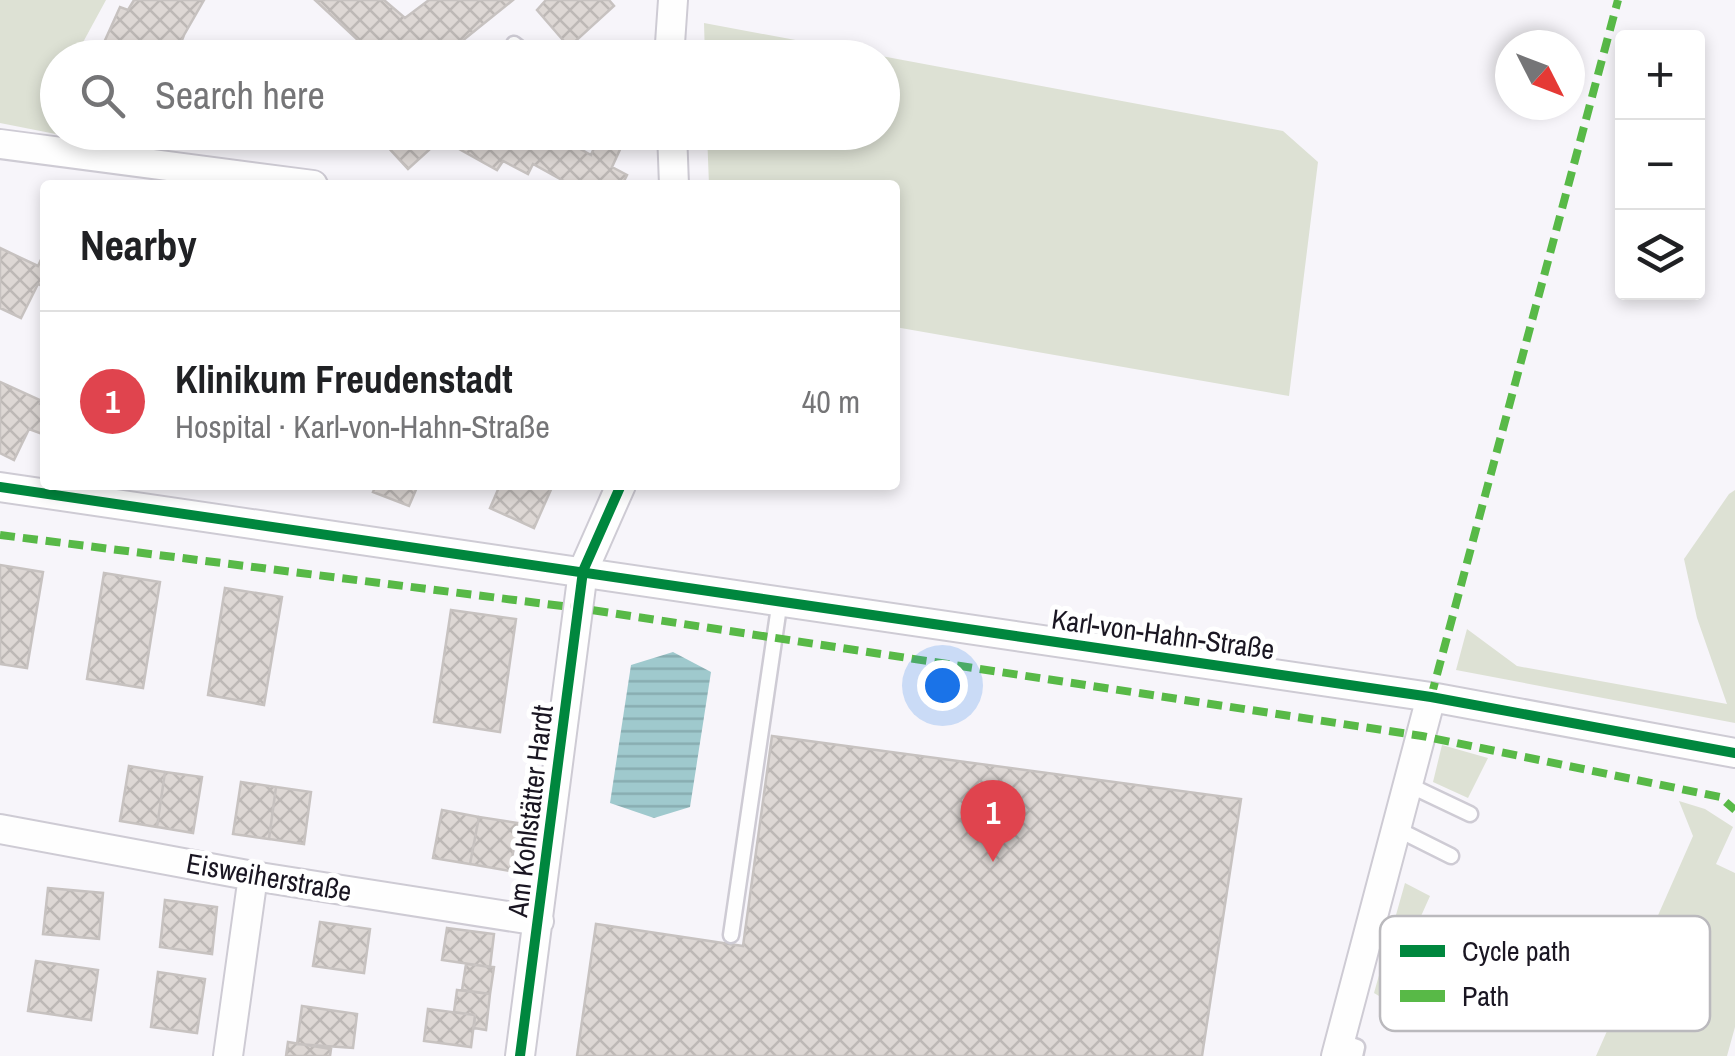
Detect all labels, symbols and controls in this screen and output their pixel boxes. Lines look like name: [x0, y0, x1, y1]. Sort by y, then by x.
north arrow: [1495, 30, 1585, 120]
map controls: [1615, 30, 1705, 300]
button: +: [1615, 30, 1705, 120]
search box: [40, 40, 900, 150]
icon: search: [75, 68, 130, 123]
text: Search here: [155, 70, 325, 121]
button: −: [1615, 120, 1705, 210]
button: layers: [1615, 210, 1705, 300]
text: Nearby: [80, 217, 197, 273]
text: Klinikum Freudenstadt: [175, 354, 513, 405]
text: 1: [105, 380, 120, 423]
text: 40 m: [802, 380, 860, 423]
text: Hospital · Karl-von-Hahn-Straße: [175, 405, 550, 448]
street label: Karl-von-Hahn-Straße: [1049, 600, 1277, 668]
your location: [917, 660, 968, 711]
street label: Am Kohlstätter Hardt: [498, 703, 562, 920]
pin: 1: [960, 780, 1026, 862]
street label: Eisweiherstraße: [183, 844, 355, 910]
legend: [1380, 916, 1710, 1031]
text: Cycle path: [1462, 932, 1570, 970]
text: Path: [1462, 977, 1509, 1015]

